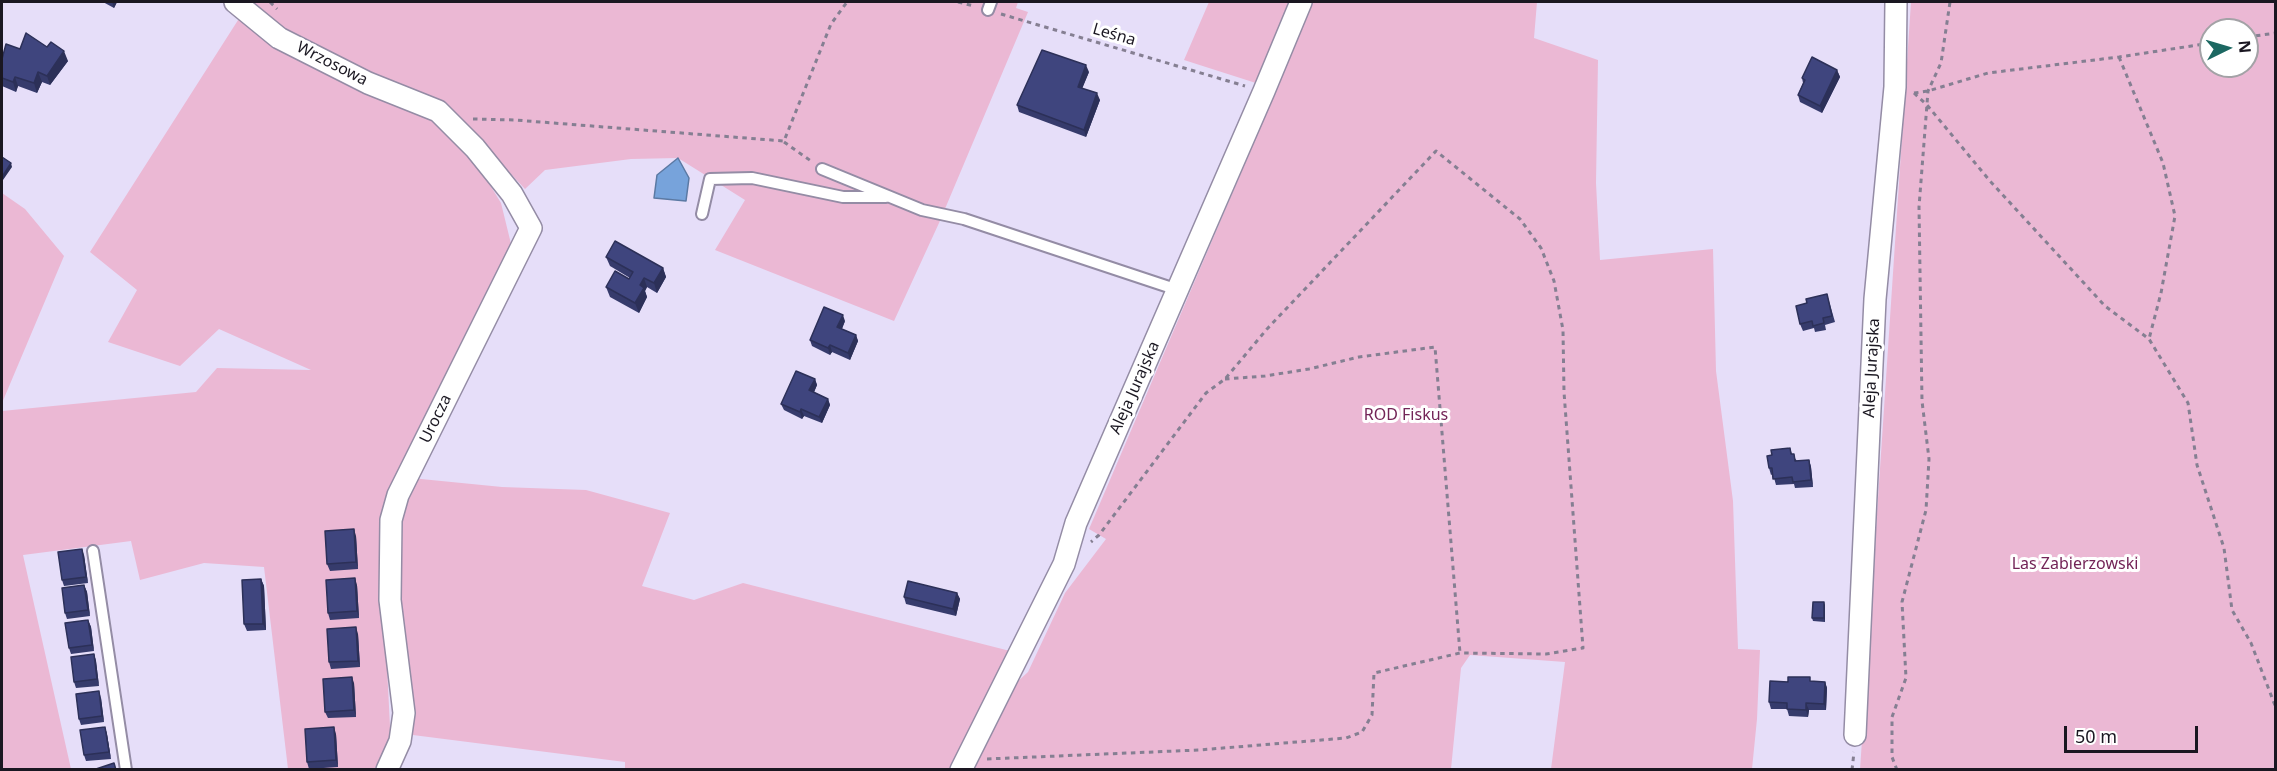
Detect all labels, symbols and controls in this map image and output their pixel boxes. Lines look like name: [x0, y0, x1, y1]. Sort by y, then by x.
north arrow: [2199, 18, 2259, 78]
street label: Leśna: [1090, 20, 1138, 50]
street label: Wrzosowa: [293, 38, 371, 90]
text: N: [2233, 39, 2256, 54]
street label: Aleja Jurajska: [1860, 318, 1884, 418]
street label: Aleja Jurajska: [1106, 339, 1164, 437]
street label: Urocza: [416, 391, 456, 447]
park label: ROD Fiskus: [1364, 405, 1448, 425]
park label: Las Zabierzowski: [2012, 554, 2138, 574]
scale bar: [2067, 714, 2200, 752]
text: 50 m: [2075, 724, 2117, 748]

